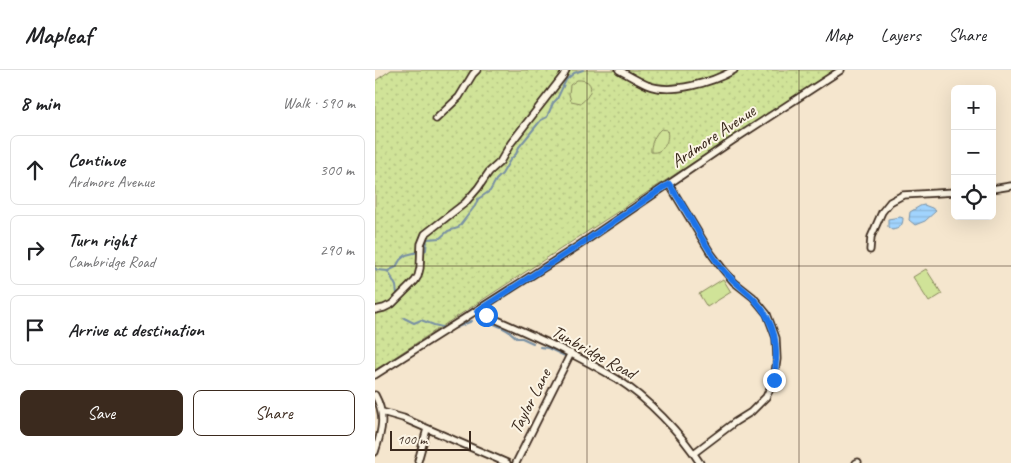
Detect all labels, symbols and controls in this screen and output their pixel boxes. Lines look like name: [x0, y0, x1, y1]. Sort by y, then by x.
text: Mapleaf: [25, 20, 92, 50]
text: Map: [825, 24, 853, 46]
text: Layers: [881, 24, 920, 46]
text: Share: [948, 24, 986, 46]
map controls: [951, 85, 996, 220]
button: +: [951, 85, 996, 130]
text: 8 min: [20, 90, 60, 116]
text: Walk · 590 m: [283, 93, 355, 113]
street label: Ardmore Avenue: [667, 99, 760, 172]
button: −: [951, 130, 996, 175]
text: Continue: [68, 148, 125, 172]
icon: ahead: [21, 156, 49, 184]
text: 300 m: [320, 160, 354, 180]
text: Ardmore Avenue: [68, 172, 154, 192]
button: locate: [951, 175, 996, 220]
text: Turn right: [68, 228, 135, 252]
icon: right: [21, 236, 49, 264]
text: 290 m: [320, 240, 354, 260]
text: Cambridge Road: [68, 252, 155, 272]
route start: [475, 304, 498, 327]
icon: arrive: [21, 316, 49, 344]
text: Arrive at destination: [68, 318, 204, 342]
street label: Tunbridge Road: [548, 320, 642, 386]
street label: Taylor Lane: [504, 364, 556, 437]
route end: [763, 369, 786, 392]
button: Save: [20, 390, 183, 436]
button: Share: [193, 390, 355, 436]
scale bar: [390, 428, 471, 451]
text: 100 m: [397, 431, 427, 448]

